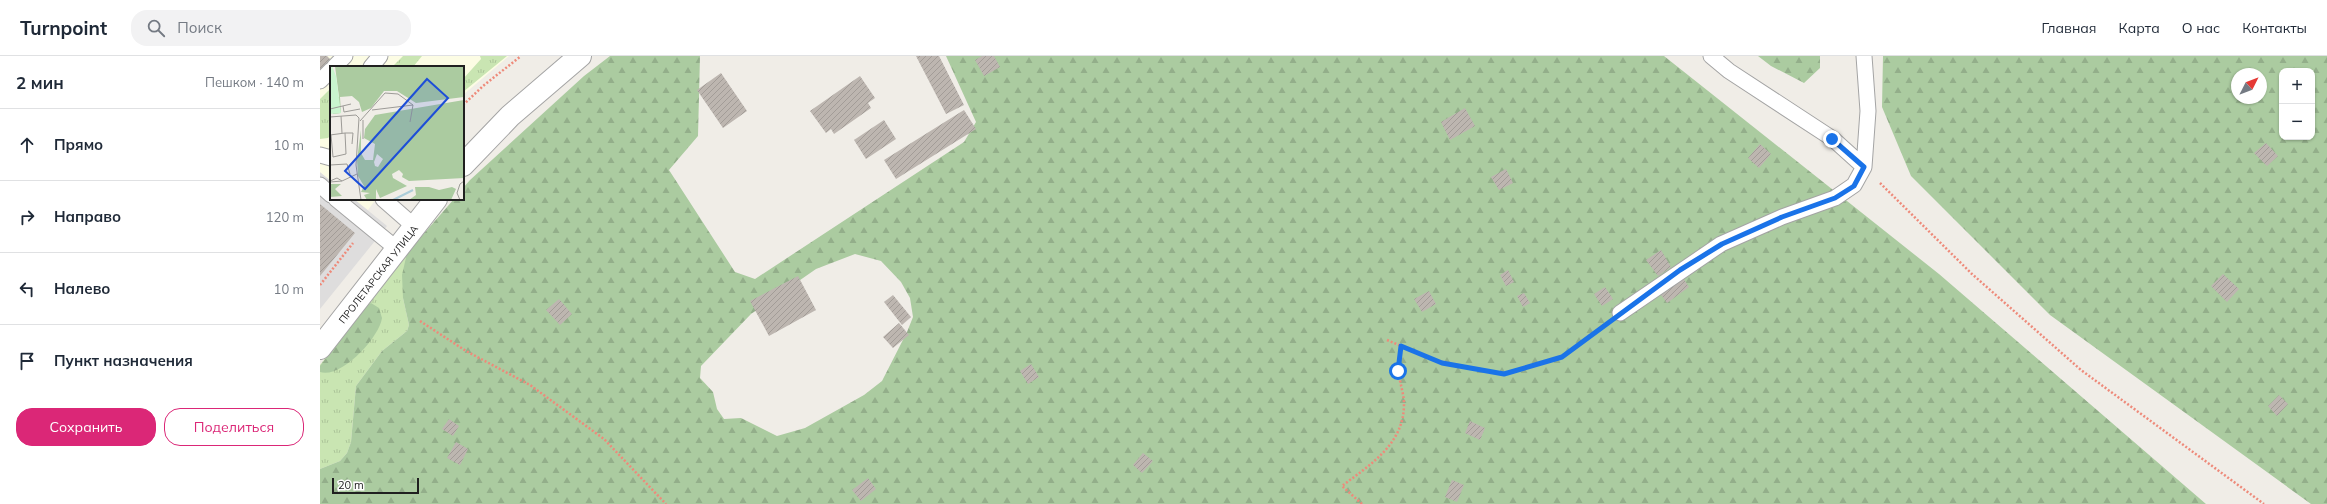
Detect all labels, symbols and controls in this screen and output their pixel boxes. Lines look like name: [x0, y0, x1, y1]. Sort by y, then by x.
search box: [131, 10, 411, 46]
text: Turnpoint: [20, 16, 107, 40]
icon: search: [145, 17, 167, 39]
text: Поиск: [177, 18, 222, 37]
text: Главная: [2042, 19, 2097, 37]
text: Карта: [2119, 19, 2160, 37]
text: О нас: [2182, 19, 2220, 37]
text: Контакты: [2242, 19, 2307, 37]
inset map: [330, 66, 464, 200]
north arrow: [2231, 68, 2267, 104]
map controls: [2279, 68, 2315, 140]
button: +: [2279, 68, 2315, 104]
text: 2 мин: [16, 72, 64, 93]
text: Пешком · 140 m: [205, 74, 304, 90]
button: −: [2279, 104, 2315, 140]
route end: [1823, 130, 1841, 148]
icon: ahead: [16, 134, 38, 156]
text: Прямо: [54, 135, 103, 154]
text: 10 m: [274, 137, 304, 153]
icon: right: [16, 206, 38, 228]
text: Направо: [54, 207, 121, 226]
text: 120 m: [266, 209, 304, 225]
street label: ПРОЛЕТАРСКАЯ УЛИЦА: [336, 222, 421, 326]
icon: left: [16, 278, 38, 300]
text: Налево: [54, 279, 110, 298]
text: 10 m: [274, 281, 304, 297]
icon: arrive: [16, 350, 38, 372]
text: Пункт назначения: [54, 351, 193, 370]
route start: [1389, 362, 1407, 380]
button: Сохранить: [16, 408, 156, 446]
button: Поделиться: [164, 408, 304, 446]
scale bar: [332, 476, 419, 495]
text: 20 m: [338, 478, 364, 492]

